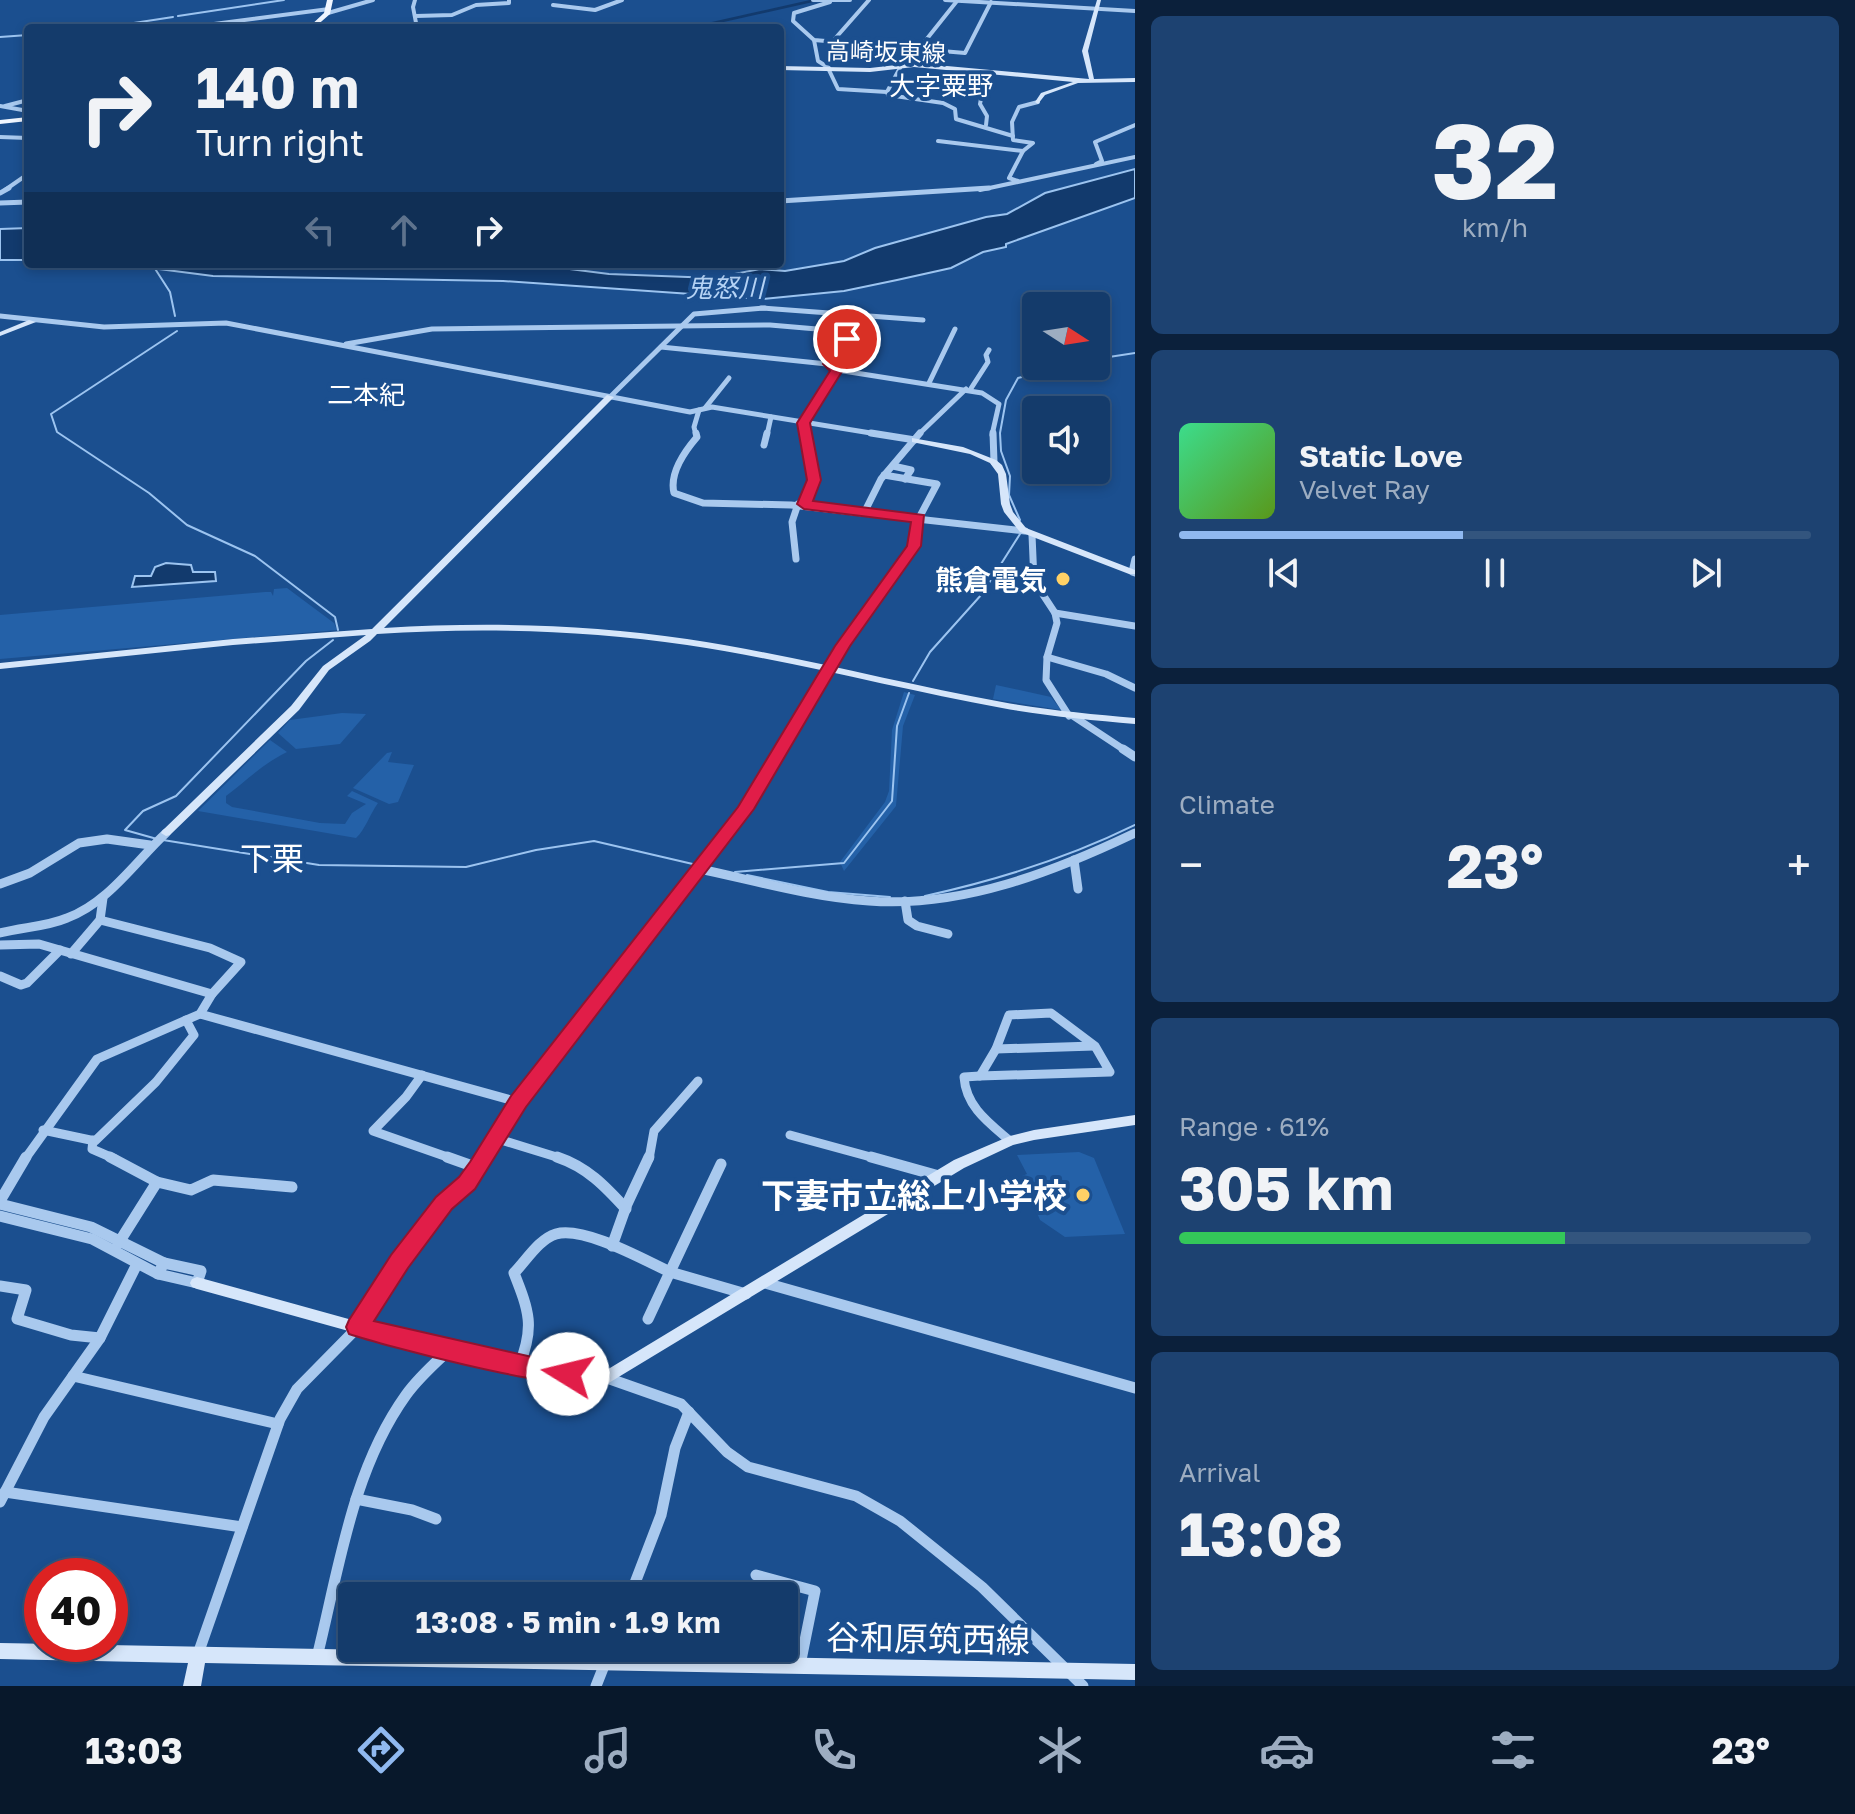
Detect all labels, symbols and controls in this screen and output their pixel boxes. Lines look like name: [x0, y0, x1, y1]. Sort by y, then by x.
street label: 高崎坂東線: [826, 35, 946, 67]
text: 140 m: [196, 53, 359, 120]
icon: right: [64, 56, 168, 160]
district label: 大字粟野: [889, 70, 993, 101]
text: 32: [1432, 97, 1558, 222]
text: Turn right: [196, 121, 364, 164]
icon: left: [298, 208, 342, 252]
icon: ahead: [382, 208, 426, 252]
icon: right: [466, 208, 510, 252]
text: km/h: [1462, 212, 1528, 243]
water label: 鬼怒川: [686, 272, 767, 303]
north arrow: [1022, 292, 1110, 380]
map controls: [1022, 292, 1110, 484]
pin: [813, 305, 881, 373]
icon: arrive: [825, 317, 869, 361]
district label: 二本紀: [327, 379, 405, 410]
button: sound: [1022, 396, 1110, 484]
text: Static Love: [1299, 438, 1463, 474]
text: Velvet Ray: [1299, 474, 1430, 505]
icon: previous: [1262, 551, 1306, 595]
icon: pause: [1473, 551, 1517, 595]
icon: next: [1684, 551, 1728, 595]
place label: 熊倉電気: [935, 563, 1047, 596]
marker: 熊倉電気: [1054, 570, 1072, 588]
text: Climate: [1179, 789, 1275, 820]
text: 23°: [1447, 829, 1543, 901]
text: −: [1179, 838, 1203, 891]
text: +: [1787, 838, 1811, 891]
district label: 下栗: [240, 839, 304, 877]
text: Range · 61%: [1179, 1111, 1329, 1142]
text: 305 km: [1179, 1151, 1394, 1223]
place label: 下妻市立総上小学校: [761, 1175, 1067, 1215]
marker: 下妻市立総上小学校: [1074, 1186, 1092, 1204]
position arrow: [526, 1332, 610, 1416]
text: Arrival: [1179, 1457, 1260, 1488]
text: 13:08: [1179, 1497, 1343, 1569]
speed limit sign: 40: [24, 1558, 128, 1662]
text: 13:08 · 5 min · 1.9 km: [416, 1604, 720, 1640]
street label: 谷和原筑西線: [826, 1616, 1030, 1660]
icon: directions: [353, 1722, 409, 1778]
icon: music: [580, 1722, 636, 1778]
icon: phone: [806, 1722, 862, 1778]
icon: climate: [1032, 1722, 1088, 1778]
icon: car: [1259, 1722, 1315, 1778]
icon: filters: [1485, 1722, 1541, 1778]
text: 13:03: [85, 1729, 183, 1772]
text: 23°: [1712, 1729, 1770, 1772]

